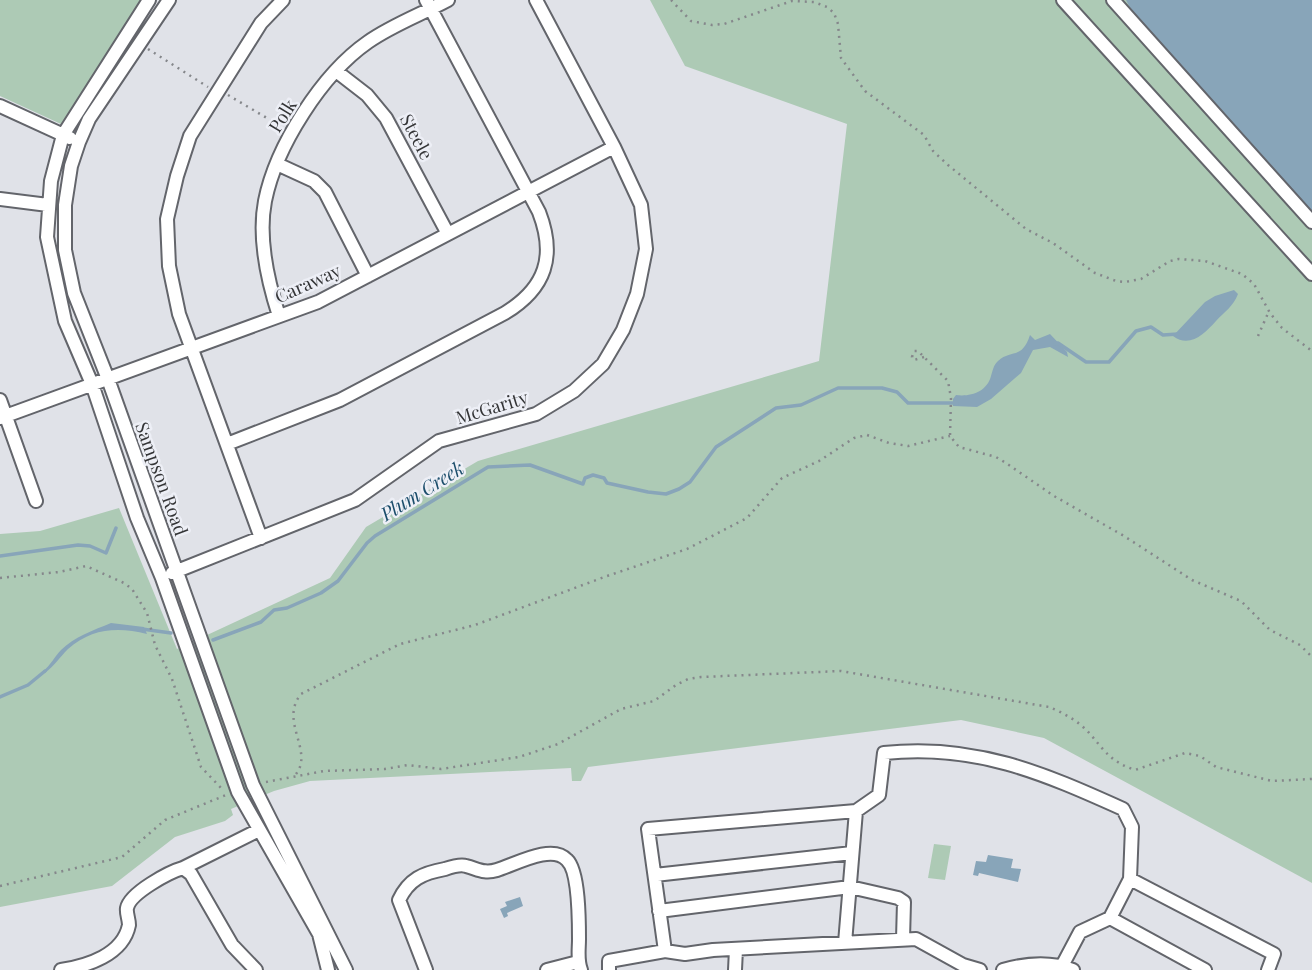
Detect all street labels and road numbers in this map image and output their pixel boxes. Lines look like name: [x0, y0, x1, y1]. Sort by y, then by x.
street label: Polk: [263, 94, 302, 137]
street label: Steele: [395, 110, 439, 164]
street label: Caraway: [271, 258, 344, 308]
street label: McGarity: [453, 385, 531, 429]
street label: Sampson Road: [130, 419, 194, 539]

